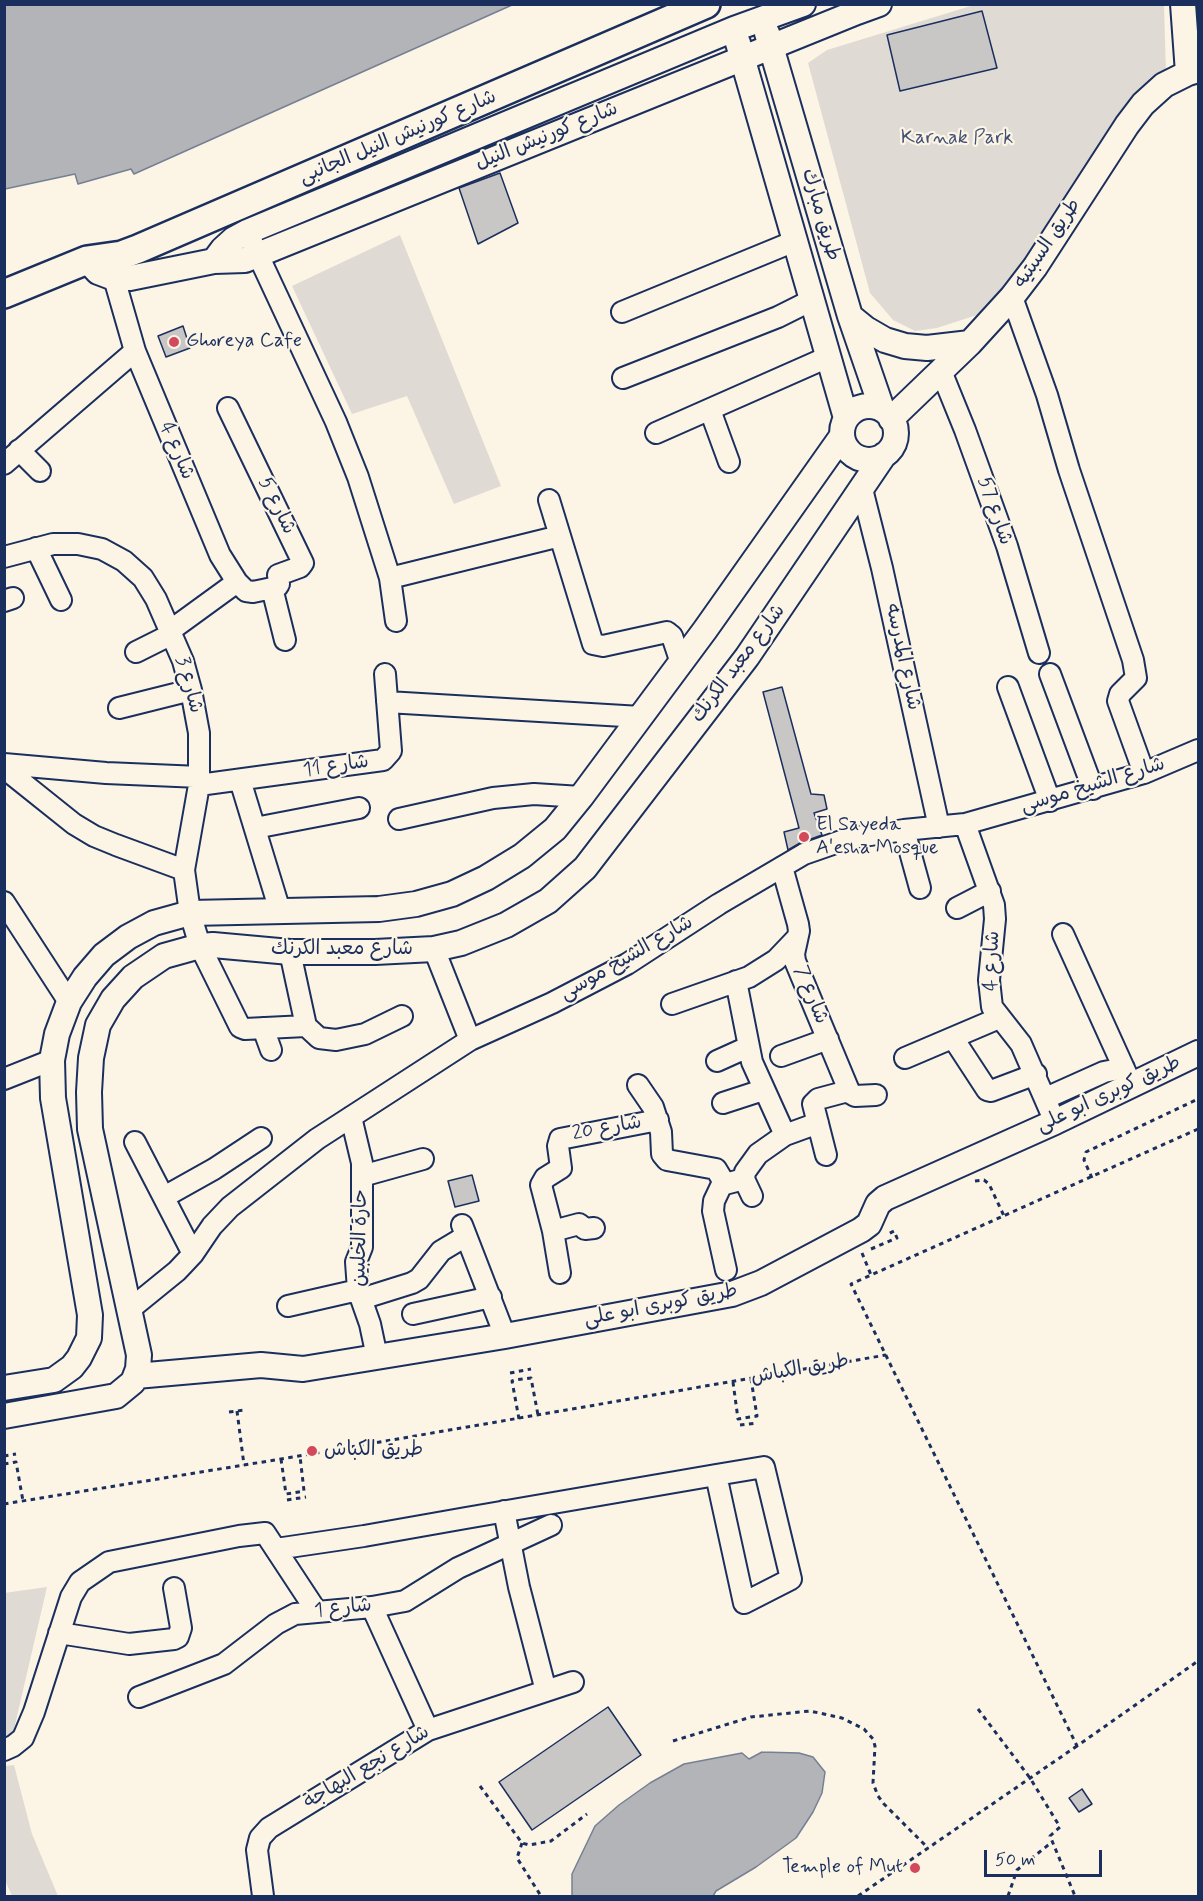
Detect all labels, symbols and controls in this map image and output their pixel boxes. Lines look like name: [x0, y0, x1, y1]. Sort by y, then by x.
street label: شارع كورنيش النيل الجانبى: [296, 86, 500, 190]
street label: شارع كورنيش النيل: [472, 97, 622, 177]
park label: Karnak Park: [901, 127, 1013, 151]
street label: طريق مبارك: [795, 166, 845, 264]
street label: طريق السبتيه: [1009, 195, 1087, 293]
place label: Ghoreya Cafe: [186, 330, 302, 354]
marker: Ghoreya Cafe: [167, 335, 181, 349]
street label: شارع 4: [153, 419, 199, 483]
street label: شارع 5: [252, 473, 300, 539]
street label: شارع 57: [971, 474, 1017, 548]
street label: شارع معبد الكرنك: [687, 600, 791, 728]
street label: شارع المدرسه: [879, 602, 925, 712]
street label: شارع 3: [169, 654, 207, 716]
street label: شارع 11: [302, 751, 370, 783]
street label: شارع الشيخ موسى: [1018, 753, 1168, 819]
place label: El Sayeda A'esha Mosque: [816, 814, 938, 861]
marker: El Sayeda A'esha Mosque: [797, 830, 811, 844]
street label: شارع الشيخ موسى: [556, 911, 698, 1007]
street label: شارع 4: [980, 930, 1006, 992]
street label: شارع معبد الكرنك: [271, 938, 413, 962]
street label: شارع 7: [787, 962, 833, 1028]
street label: طريق كوبرى ابو على: [1033, 1051, 1185, 1139]
street label: شارع 20: [570, 1111, 644, 1147]
street label: حارة الخلبين: [348, 1189, 374, 1287]
street label: طريق كوبرى ابو على: [582, 1279, 740, 1333]
street label: طريق الكباش: [749, 1350, 851, 1390]
place label: طريق الكباش: [324, 1439, 423, 1463]
marker: طريق الكباش: [305, 1444, 319, 1458]
street label: شارع 1: [313, 1594, 373, 1624]
street label: شارع نجع البهاجة: [300, 1721, 434, 1815]
scale bar: [987, 1838, 1106, 1876]
text: 50 m: [995, 1848, 1035, 1872]
place label: Temple of Mut: [782, 1856, 903, 1880]
marker: Temple of Mut: [908, 1861, 922, 1875]

